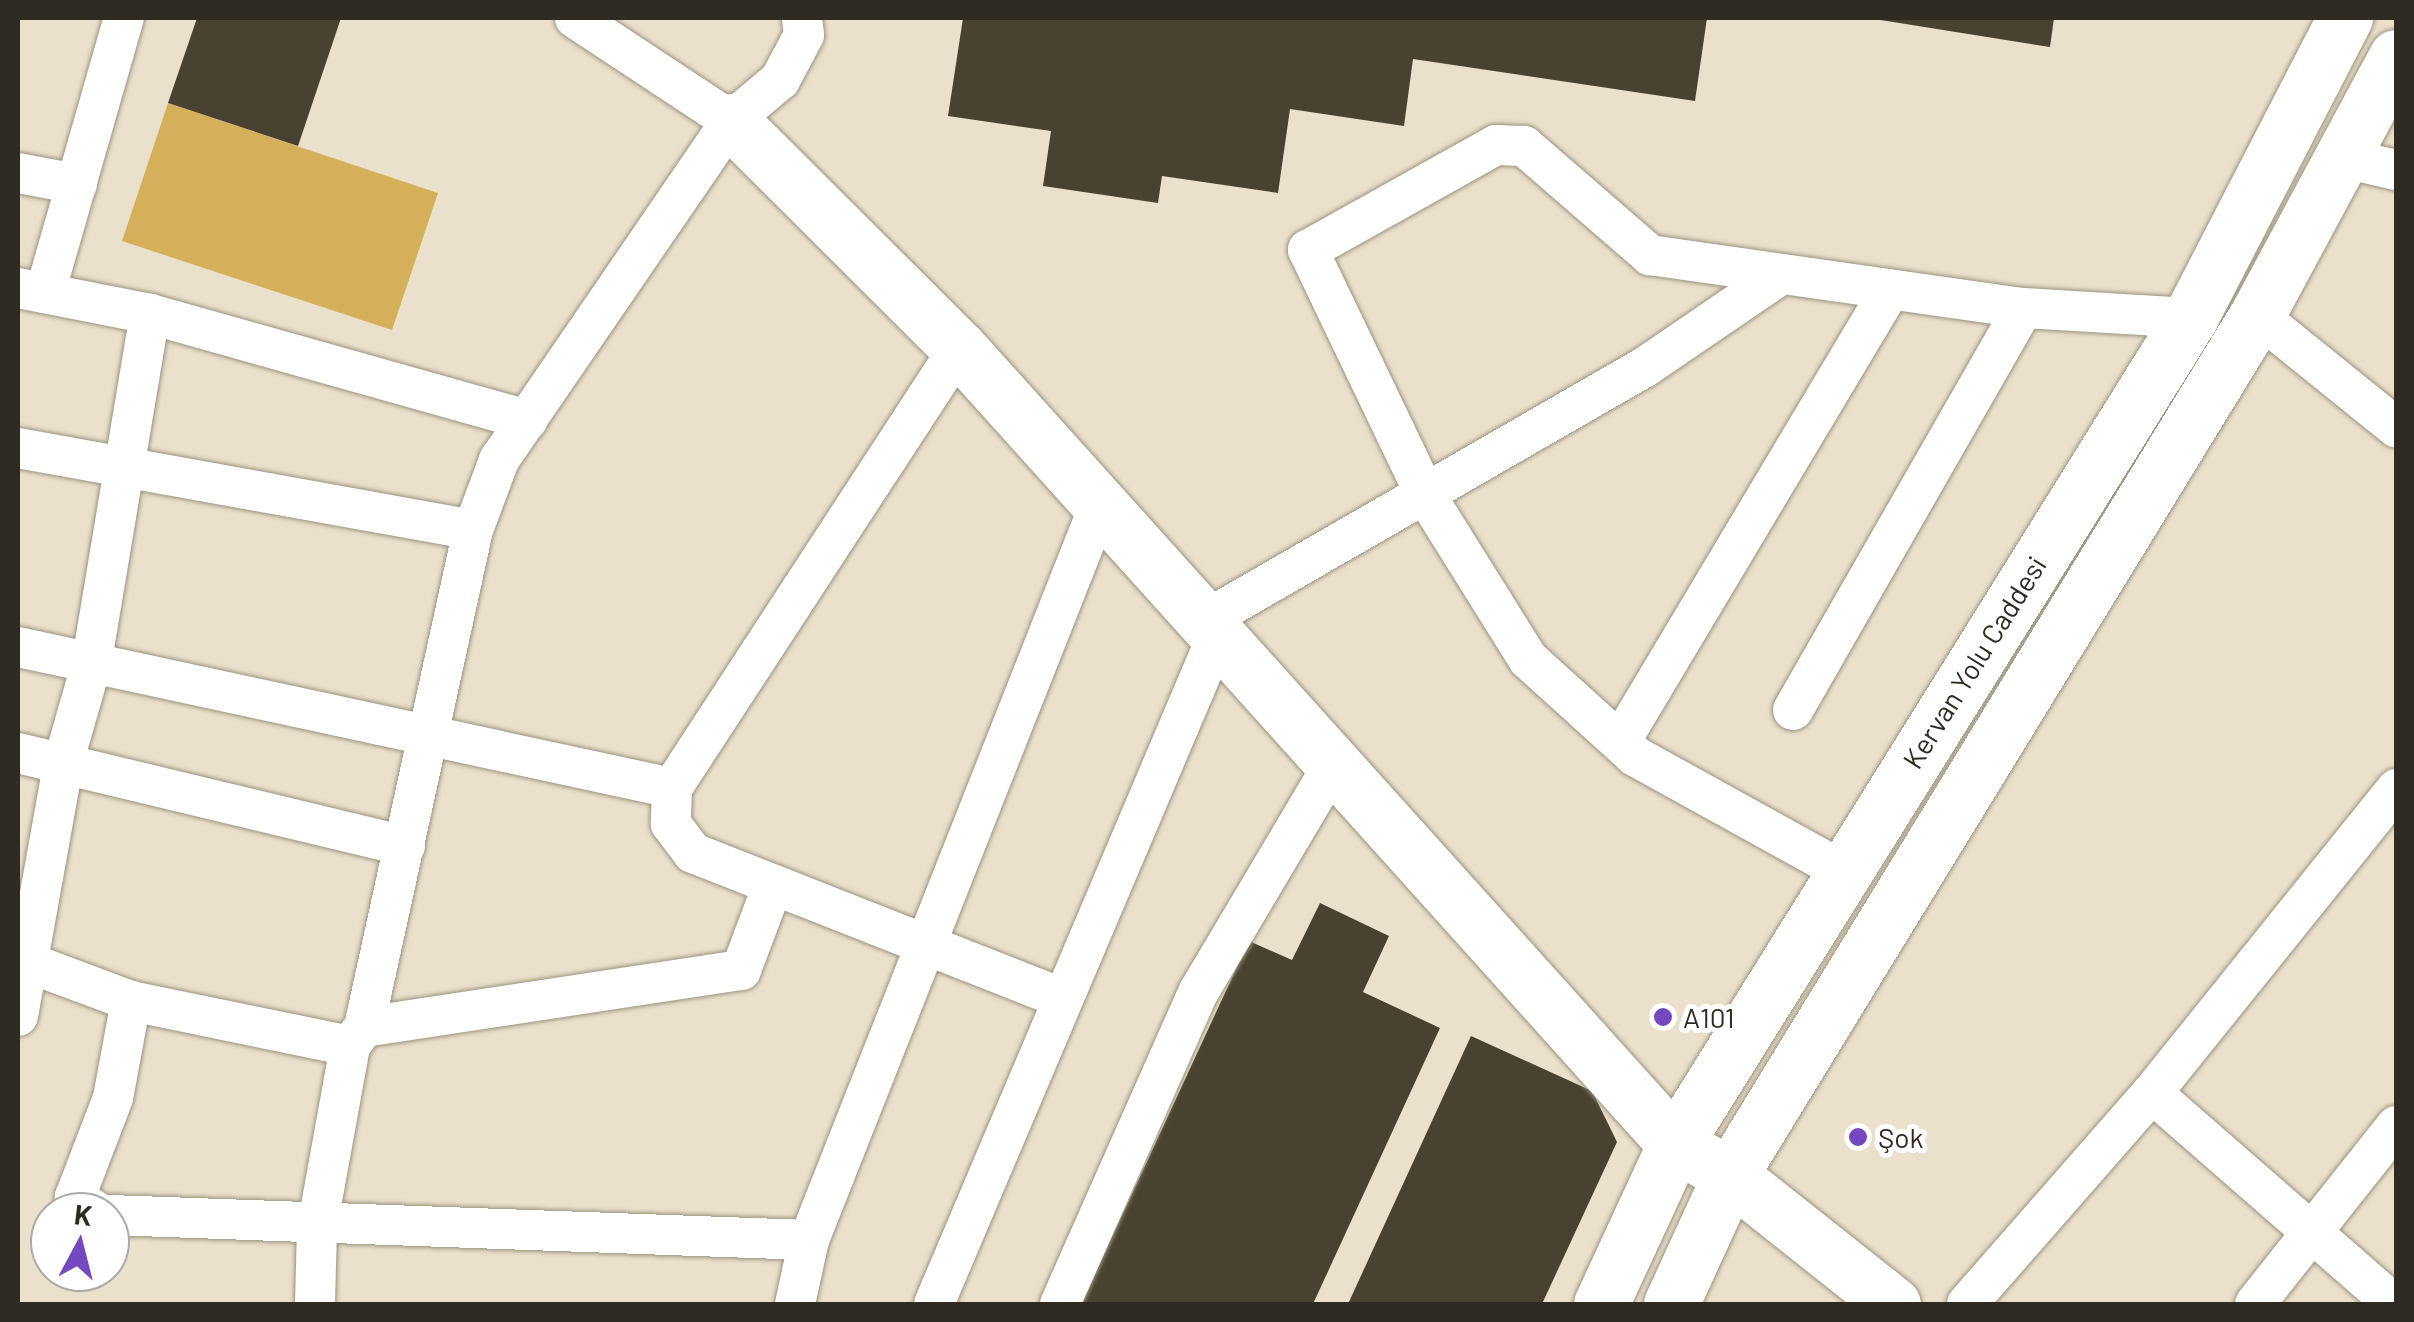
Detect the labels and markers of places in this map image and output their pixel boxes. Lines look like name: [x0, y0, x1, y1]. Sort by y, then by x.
place label: A101: [1683, 1000, 1735, 1034]
marker: A101: [1652, 1006, 1674, 1028]
place label: Şok: [1878, 1120, 1924, 1154]
marker: Şok: [1847, 1126, 1869, 1148]

